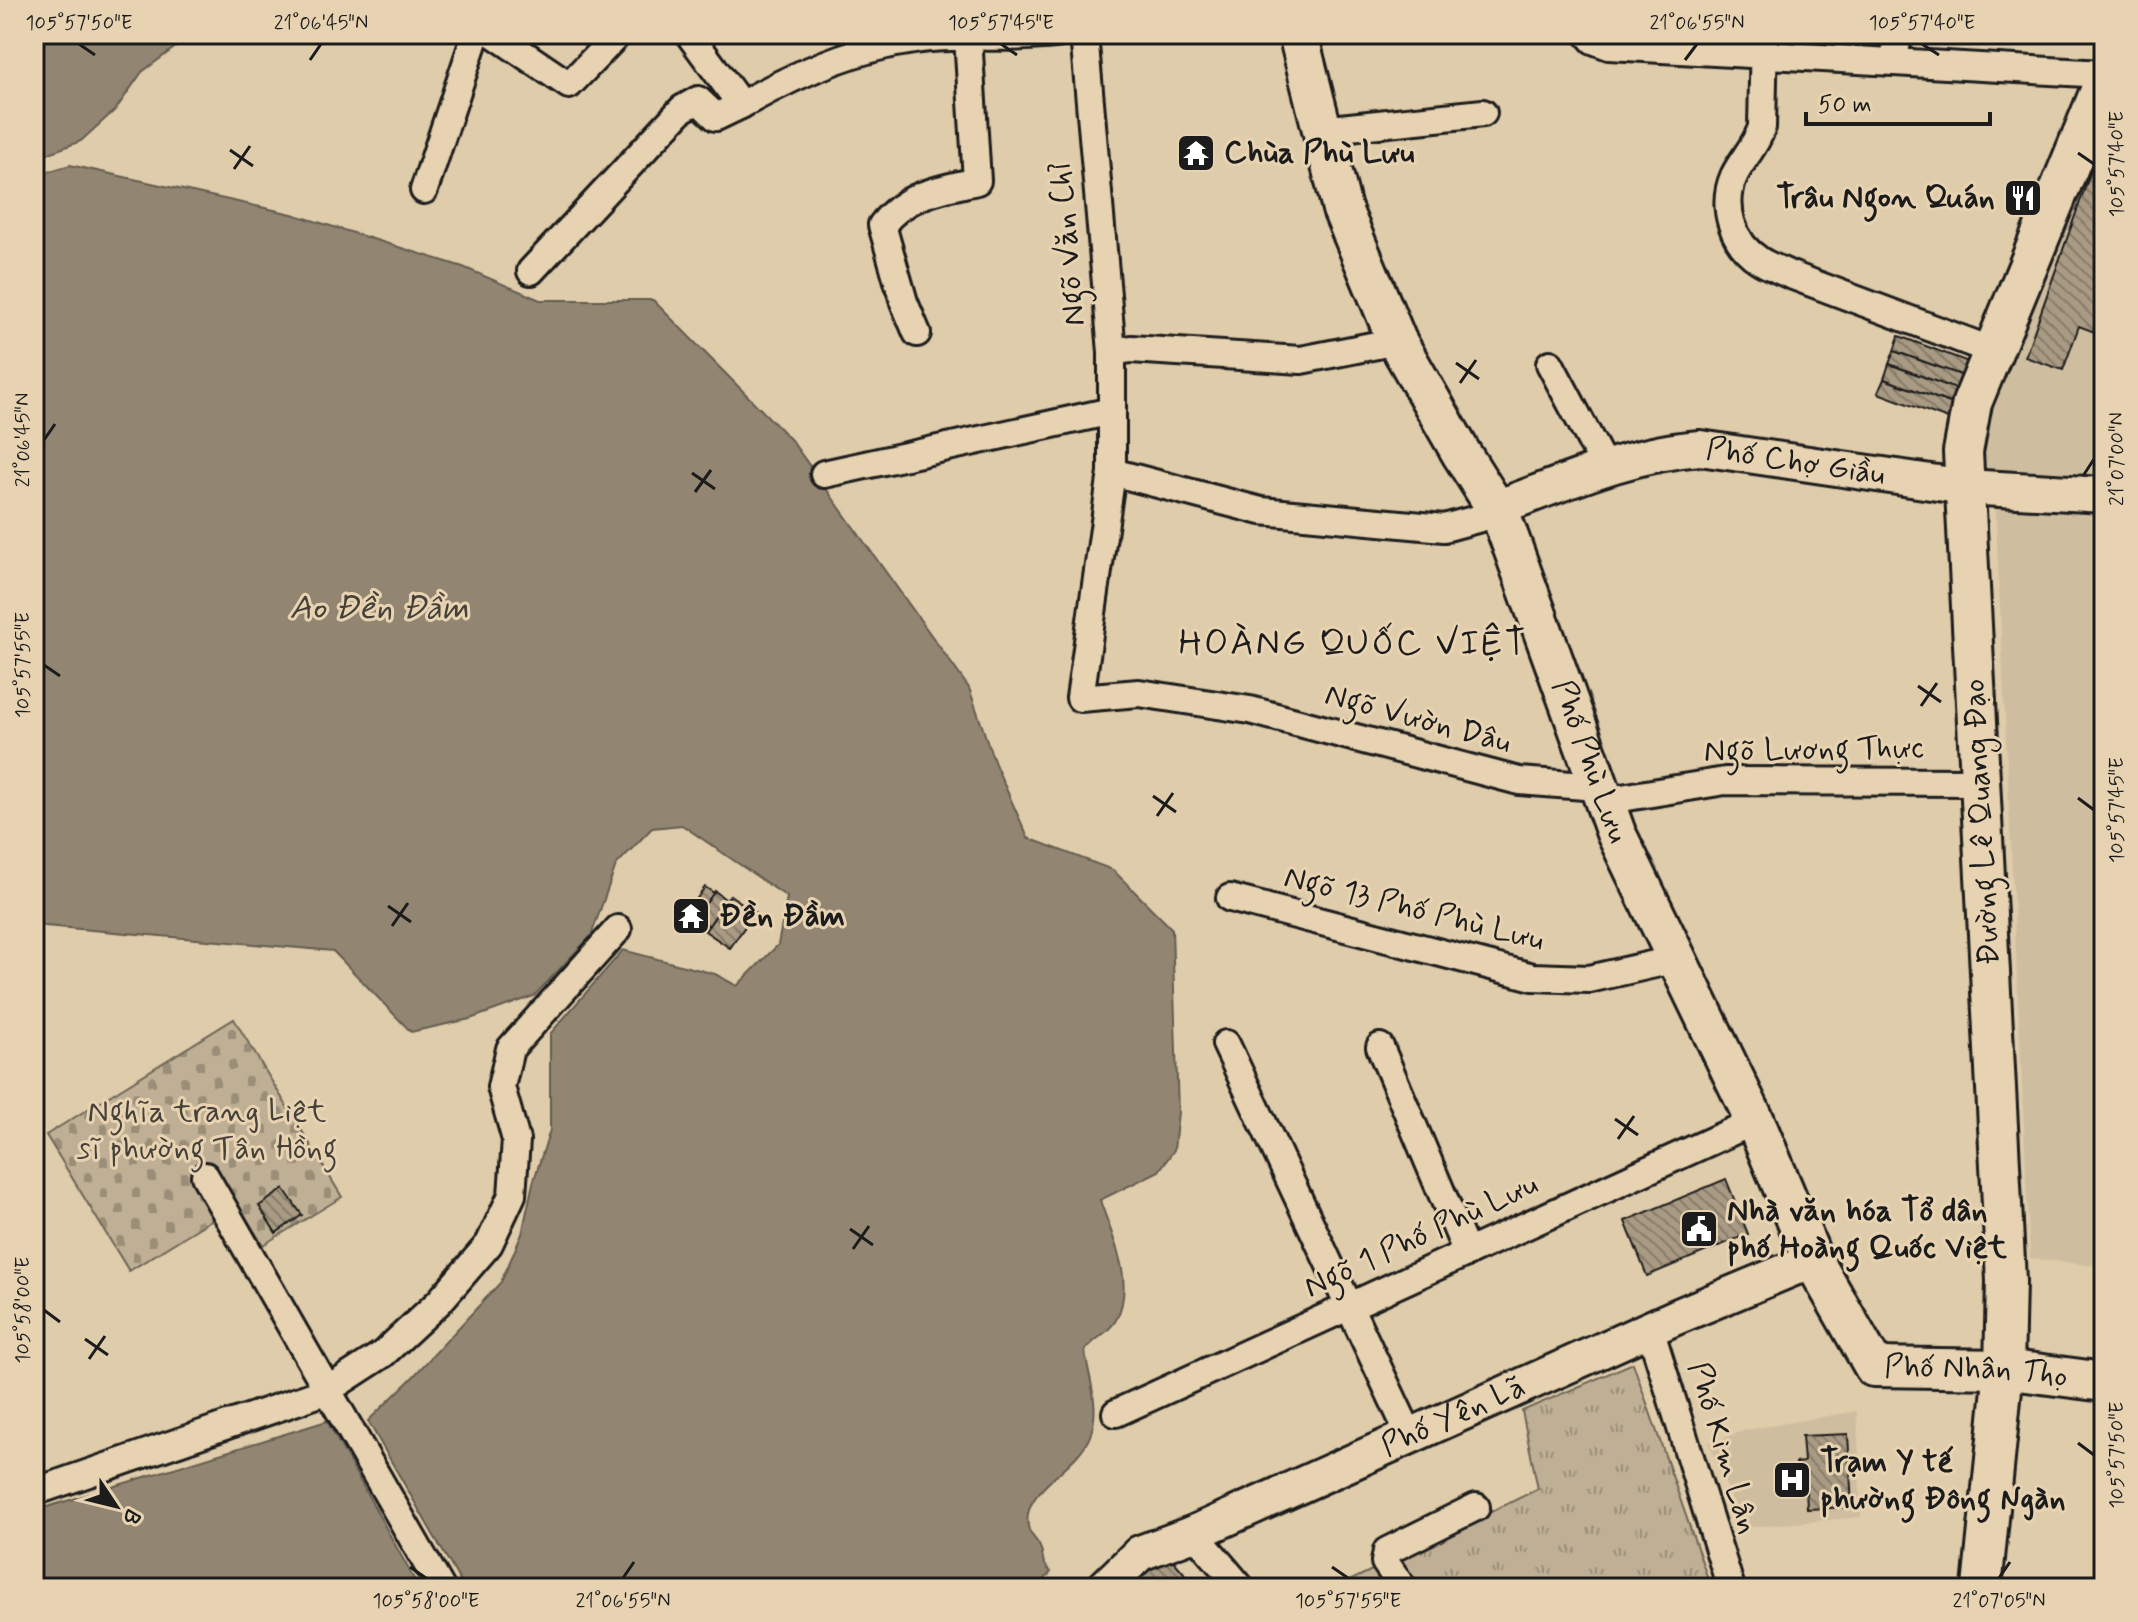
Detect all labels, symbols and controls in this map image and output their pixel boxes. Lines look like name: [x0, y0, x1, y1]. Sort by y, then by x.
text: 105°57'50"E: [26, 10, 132, 37]
text: 21°06'45"N: [274, 10, 368, 37]
text: 105°57'45"E: [948, 10, 1054, 37]
text: 21°06'55"N: [1650, 10, 1744, 37]
text: 105°57'40"E: [1869, 10, 1975, 37]
scale bar: [1806, 76, 1990, 126]
text: 50 m: [1818, 90, 1872, 121]
text: 105°57'40"E: [2104, 111, 2131, 217]
temple icon: Chùa Phù Lưu: [1175, 132, 1217, 174]
place label: Chùa Phù Lưu: [1224, 132, 1414, 174]
street label: Ngõ Văn Chỉ: [1040, 160, 1099, 328]
place label: Trâu Ngon Quán: [1776, 177, 1995, 223]
restaurant icon: Trâu Ngon Quán: [2002, 177, 2044, 219]
text: 21°06'45"N: [10, 393, 37, 487]
text: 21°07'00"N: [2104, 412, 2131, 506]
street label: Phố Chợ Giầu: [1703, 428, 1888, 496]
water label: Ao Đền Đầm: [289, 586, 469, 631]
text: 105°57'55"E: [10, 612, 37, 718]
district label: HOÀNG QUỐC VIỆT: [1178, 621, 1528, 668]
street label: Ngõ Vườn Dâu: [1319, 674, 1516, 767]
street label: Phố Phù Lưu: [1541, 674, 1639, 850]
street label: Đường Lê Quang Đạo: [1954, 678, 2013, 966]
street label: Ngõ Lương Thực: [1704, 727, 1924, 776]
text: 105°57'45"E: [2104, 757, 2131, 863]
street label: Ngõ 13 Phố Phù Lưu: [1279, 856, 1548, 965]
temple icon: Đền Đầm: [670, 895, 712, 937]
place label: Đền Đầm: [719, 895, 845, 937]
park label: Nghĩa trang Liệt sĩ phường Tân Hồng: [76, 1091, 338, 1173]
street label: Ngõ 1 Phố Phù Lưu: [1297, 1163, 1546, 1311]
place label: Nhà văn hóa Tổ dân phố Hoàng Quốc Việt: [1727, 1190, 2008, 1273]
public building icon: Nhà văn hóa Tổ dân phố Hoàng Quốc Việt: [1678, 1208, 1720, 1250]
text: 105°58'00"E: [10, 1256, 37, 1364]
street label: Phố Nhân Thọ: [1884, 1346, 2070, 1398]
street label: Phố Kim Lân: [1677, 1357, 1769, 1539]
street label: Phố Yên Lã: [1375, 1366, 1532, 1467]
text: 105°57'50"E: [2104, 1402, 2131, 1508]
place label: Trạm Y tế phường Đông Ngàn: [1820, 1441, 2066, 1524]
hospital icon: Trạm Y tế phường Đông Ngàn: [1771, 1459, 1813, 1501]
north arrow: [76, 1466, 156, 1546]
text: B: [115, 1503, 146, 1530]
text: 105°58'00"E: [372, 1588, 480, 1615]
text: 21°06'55"N: [576, 1588, 670, 1615]
text: 105°57'55"E: [1295, 1588, 1401, 1615]
text: 21°07'05"N: [1952, 1588, 2046, 1615]

